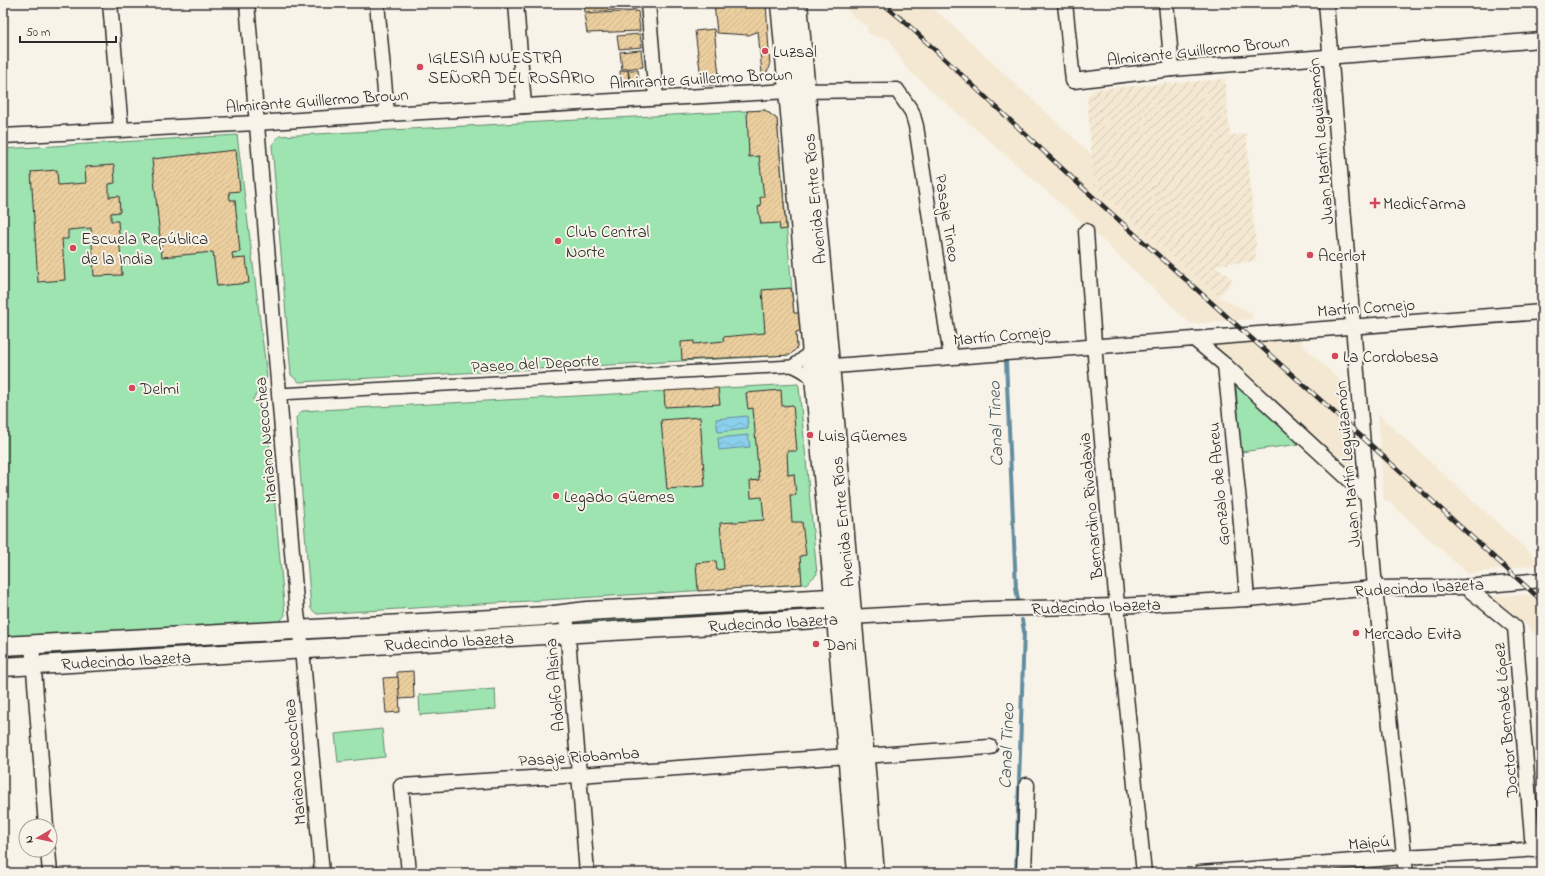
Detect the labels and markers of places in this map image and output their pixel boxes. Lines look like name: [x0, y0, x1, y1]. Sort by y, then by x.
place label: Luzsal: [773, 40, 817, 65]
place label: IGLESIA NUESTRA SEÑORA DEL ROSARIO: [428, 46, 595, 91]
marker: Luzsal: [760, 46, 770, 56]
marker: IGLESIA NUESTRA SEÑORA DEL ROSARIO: [415, 62, 425, 72]
place label: Medicfarma: [1383, 192, 1466, 217]
marker: Medicfarma: [1370, 198, 1380, 208]
place label: Club Central Norte: [566, 220, 650, 265]
place label: Escuela República de la India: [81, 227, 208, 272]
marker: Club Central Norte: [553, 236, 563, 246]
marker: Escuela República de la India: [68, 243, 78, 253]
place label: Acerlot: [1318, 244, 1367, 269]
marker: Acerlot: [1305, 250, 1315, 260]
place label: La Cordobesa: [1343, 345, 1438, 370]
marker: La Cordobesa: [1330, 351, 1340, 361]
place label: Delmi: [139, 377, 179, 402]
marker: Delmi: [127, 383, 137, 393]
place label: Luis Güemes: [818, 424, 907, 449]
marker: Luis Güemes: [805, 430, 815, 440]
place label: Legado Güemes: [564, 485, 675, 512]
marker: Legado Güemes: [551, 491, 561, 501]
place label: Mercado Evita: [1364, 622, 1461, 647]
marker: Mercado Evita: [1351, 628, 1361, 638]
place label: Dani: [823, 633, 857, 658]
marker: Dani: [811, 639, 821, 649]

